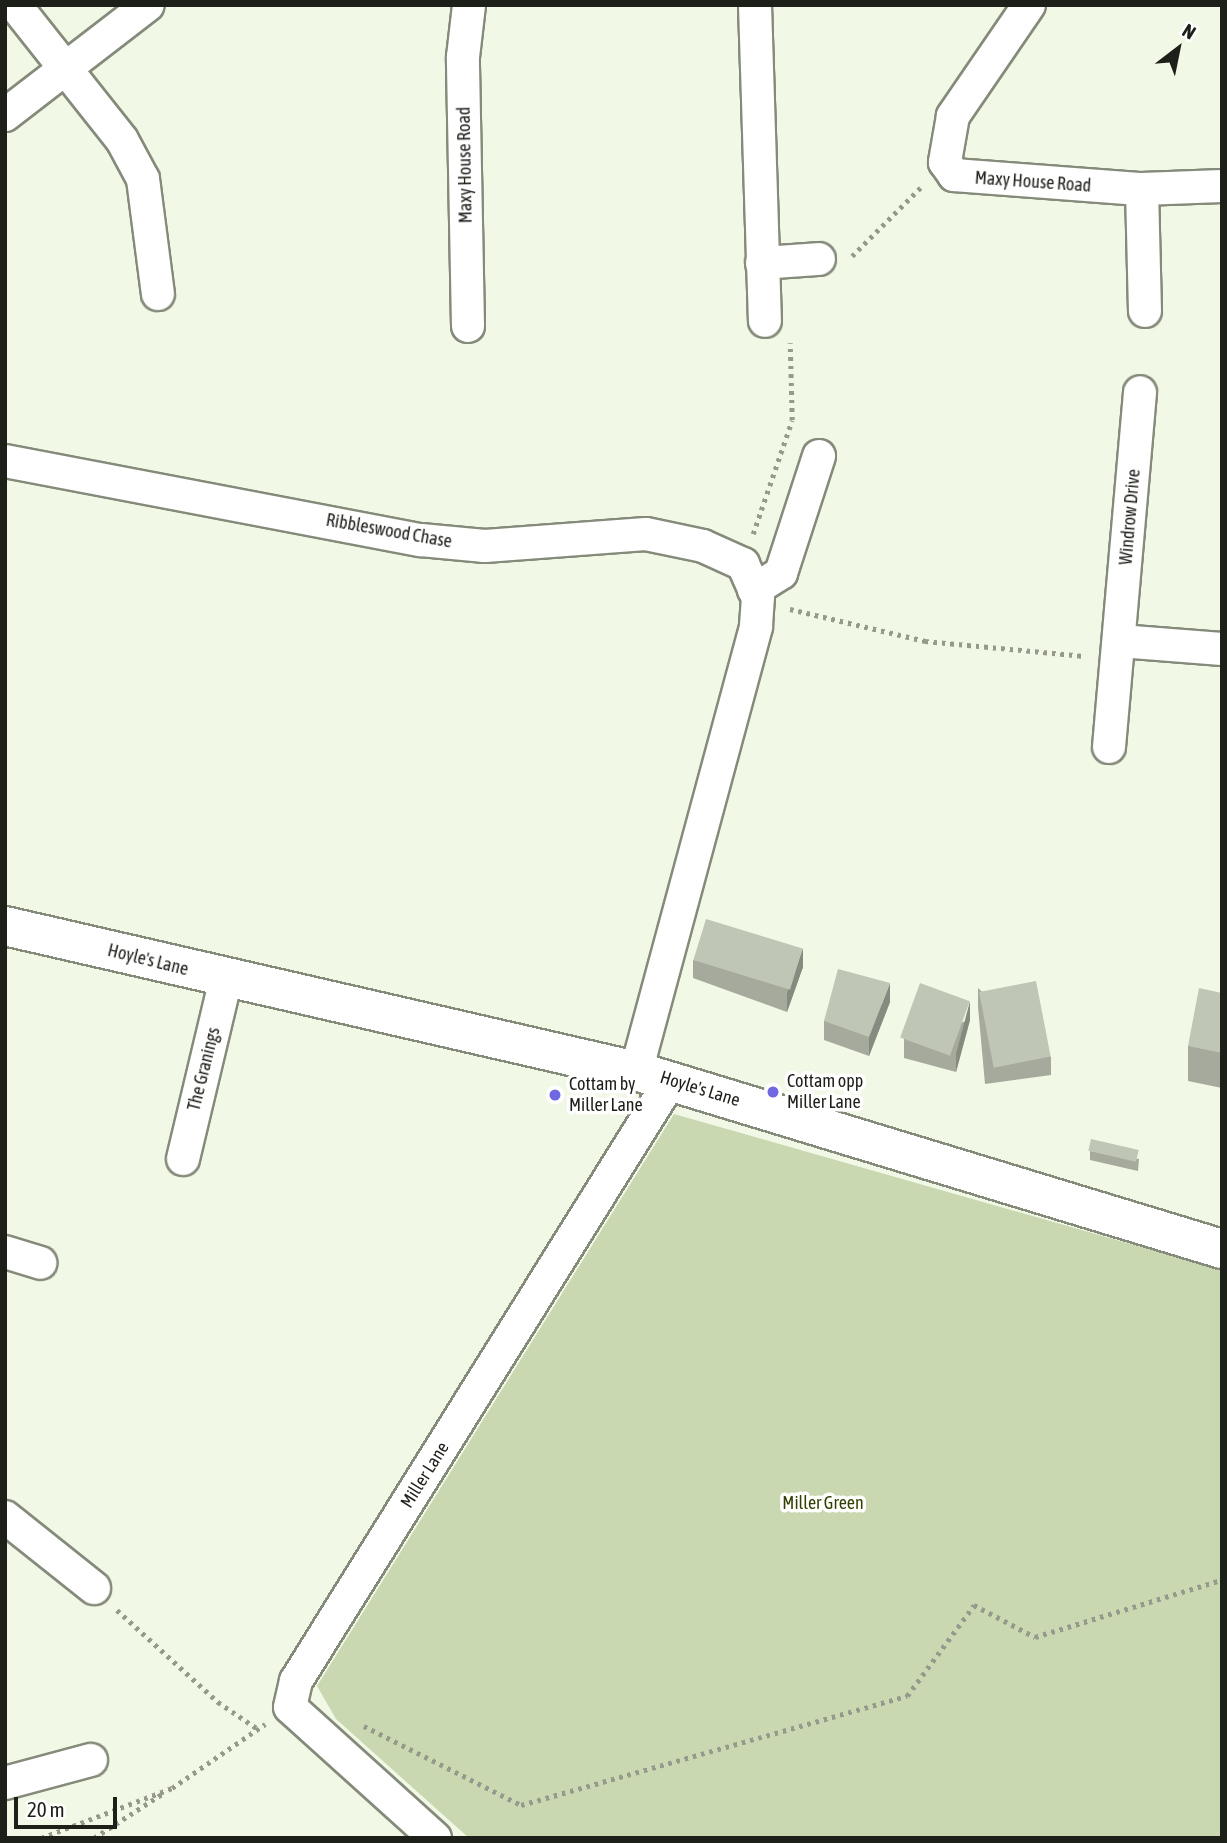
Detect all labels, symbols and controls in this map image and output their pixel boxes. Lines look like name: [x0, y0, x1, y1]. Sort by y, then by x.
north arrow: [1143, 14, 1213, 84]
text: N: [1179, 19, 1200, 43]
street label: Maxy House Road: [453, 107, 477, 223]
street label: Maxy House Road: [974, 167, 1092, 197]
street label: Windrow Drive: [1115, 468, 1145, 566]
street label: Ribbleswood Chase: [324, 509, 454, 553]
street label: Hoyle's Lane: [105, 940, 191, 980]
street label: The Granings: [183, 1025, 225, 1113]
street label: Hoyle's Lane: [657, 1067, 743, 1111]
place label: Cottam opp Miller Lane: [787, 1071, 863, 1114]
place label: Cottam by Miller Lane: [569, 1074, 643, 1116]
marker: Cottam opp Miller Lane: [765, 1084, 781, 1100]
marker: Cottam by Miller Lane: [547, 1087, 563, 1103]
street label: Miller Lane: [396, 1438, 454, 1512]
park label: Miller Green: [782, 1492, 864, 1514]
scale bar: [18, 1784, 121, 1828]
text: 20 m: [27, 1797, 65, 1821]

